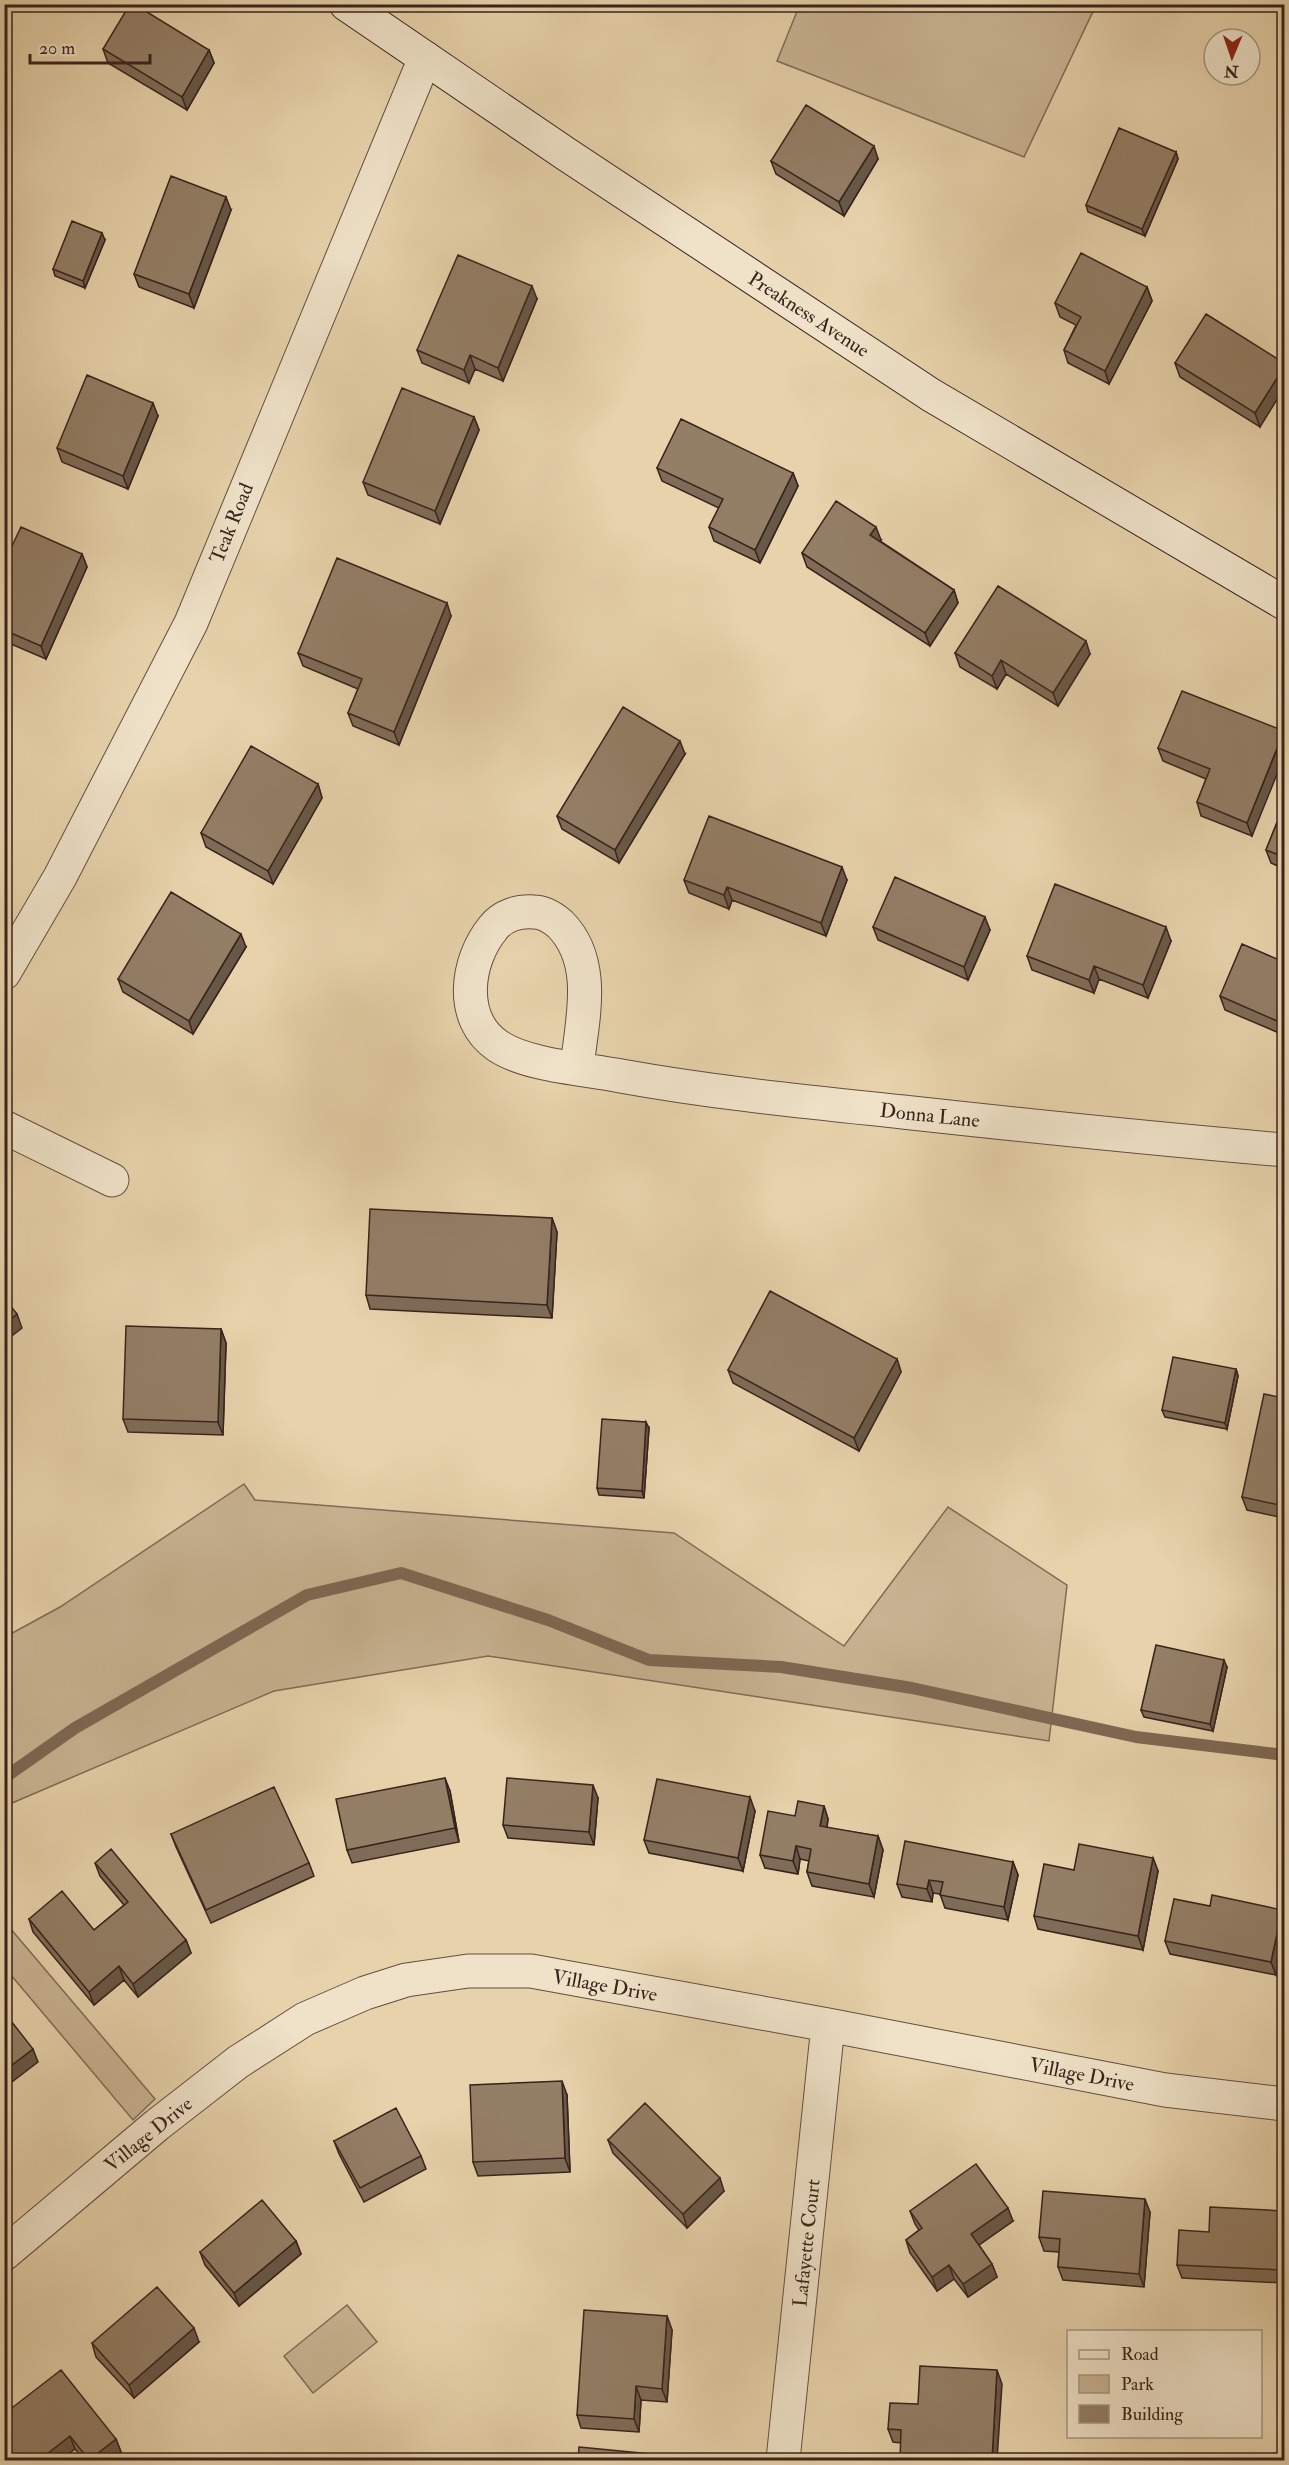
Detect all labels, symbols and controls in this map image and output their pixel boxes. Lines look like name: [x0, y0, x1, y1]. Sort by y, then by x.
scale bar: [30, 27, 150, 65]
north arrow: [1202, 27, 1262, 87]
text: 20 m: [39, 37, 75, 60]
text: N: [1223, 61, 1240, 81]
street label: Preakness Avenue: [743, 266, 874, 363]
street label: Teak Road: [204, 479, 259, 567]
street label: Donna Lane: [879, 1098, 981, 1133]
street label: Village Drive: [551, 1964, 659, 2007]
street label: Village Drive: [1027, 2052, 1136, 2097]
street label: Village Drive: [99, 2091, 197, 2177]
street label: Lafayette Court: [787, 2177, 826, 2308]
legend: [1067, 2330, 1262, 2438]
text: Road: [1121, 2343, 1159, 2366]
text: Park: [1121, 2373, 1154, 2396]
text: Building: [1121, 2403, 1184, 2426]

